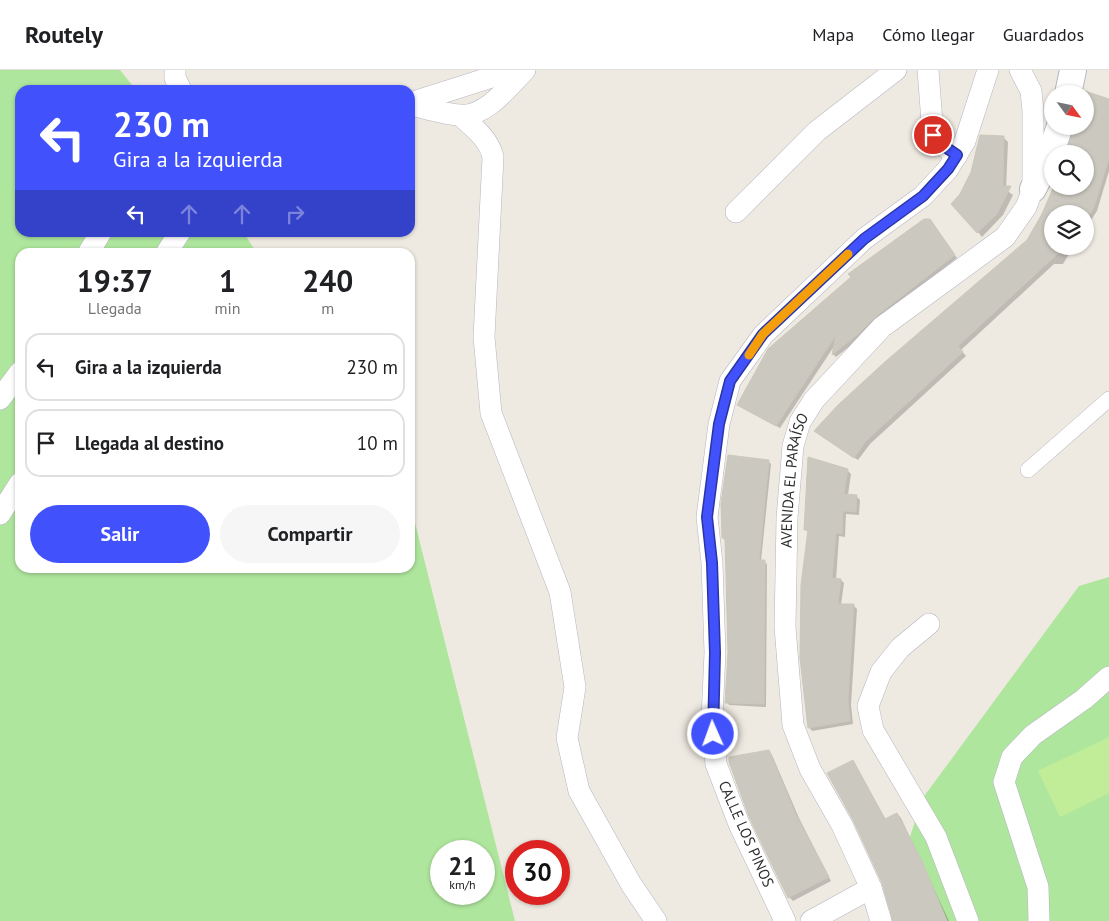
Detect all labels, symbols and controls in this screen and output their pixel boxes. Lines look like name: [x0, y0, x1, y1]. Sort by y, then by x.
text: Routely: [25, 19, 103, 50]
text: Mapa: [812, 23, 854, 46]
text: Cómo llegar: [882, 23, 975, 46]
text: Guardados: [1003, 23, 1084, 46]
north arrow: [1044, 85, 1094, 135]
map controls: [1044, 85, 1094, 255]
text: 230 m: [113, 101, 210, 147]
icon: left: [30, 105, 95, 170]
pin: [912, 114, 954, 156]
icon: arrive: [919, 121, 947, 149]
text: Gira a la izquierda: [113, 145, 283, 173]
button: search: [1044, 145, 1094, 195]
icon: left: [122, 200, 150, 228]
icon: ahead: [175, 200, 203, 228]
icon: ahead: [228, 200, 256, 228]
icon: right: [281, 200, 309, 228]
button: layers: [1044, 205, 1094, 255]
text: 19:37: [77, 261, 153, 300]
text: 1: [219, 261, 236, 300]
text: 240: [302, 261, 353, 300]
text: Llegada: [88, 298, 142, 318]
text: min: [215, 298, 241, 318]
text: m: [321, 298, 334, 318]
icon: left: [32, 353, 60, 381]
text: Gira a la izquierda: [75, 355, 222, 379]
text: 230 m: [346, 355, 398, 379]
street label: AVENIDA EL PARAÍSO: [776, 409, 812, 548]
icon: arrive: [32, 429, 60, 457]
text: Llegada al destino: [75, 431, 224, 455]
text: 10 m: [357, 431, 398, 455]
button: Salir: [30, 505, 210, 563]
button: Compartir: [220, 505, 400, 563]
position arrow: [686, 707, 738, 759]
street label: CALLE LOS PINOS: [714, 778, 778, 890]
speed limit sign: 30: [505, 840, 570, 905]
text: 21: [448, 850, 477, 882]
text: km/h: [449, 877, 476, 892]

